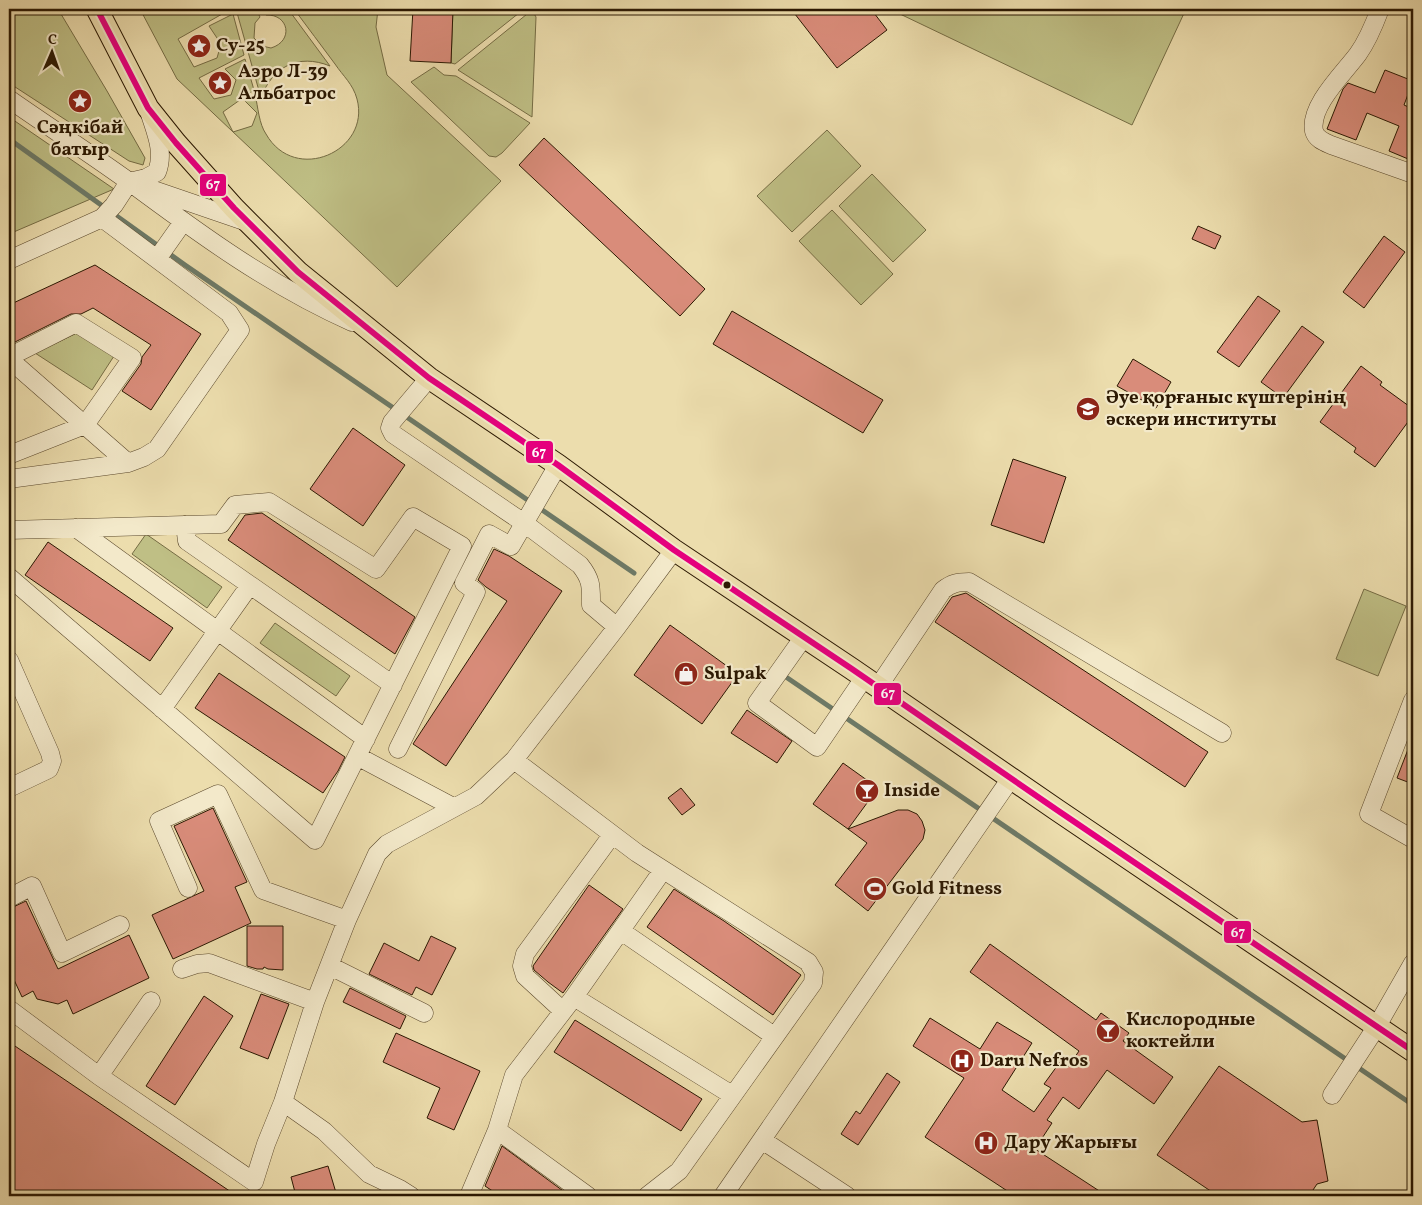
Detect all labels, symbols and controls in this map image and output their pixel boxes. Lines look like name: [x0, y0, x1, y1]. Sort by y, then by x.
north arrow: [28, 28, 78, 78]
text: С: [48, 31, 57, 50]
place icon: Су-25: [186, 33, 212, 59]
place label: Су-25: [216, 33, 265, 59]
place label: Аэро Л-39 Альбатрос: [238, 59, 336, 107]
place icon: Аэро Л-39 Альбатрос: [207, 70, 233, 96]
place icon: Сәңкібай батыр: [67, 88, 93, 114]
place label: Сәңкібай батыр: [37, 115, 123, 163]
line badge: 67: [199, 173, 227, 197]
text: 67: [206, 176, 220, 195]
place label: Әуе қорғаныс күштерінің әскери институты: [1106, 385, 1346, 433]
school or university icon: Әуе қорғаныс күштерінің әскери институты: [1075, 396, 1101, 422]
line badge: 67: [525, 440, 554, 464]
text: 67: [532, 444, 546, 463]
unlabelled marker: [722, 580, 732, 590]
shop icon: Sulpak: [673, 661, 699, 687]
place label: Sulpak: [704, 661, 767, 687]
line badge: 67: [873, 682, 902, 706]
text: 67: [881, 685, 895, 704]
bar icon: Inside: [854, 778, 880, 804]
place label: Inside: [884, 778, 940, 804]
sports icon: Gold Fitness: [862, 876, 888, 902]
place label: Gold Fitness: [892, 876, 1002, 902]
line badge: 67: [1223, 920, 1252, 944]
text: 67: [1231, 924, 1245, 943]
place label: Кислородные коктейли: [1126, 1007, 1256, 1055]
bar icon: Кислородные коктейли: [1095, 1018, 1121, 1044]
hospital icon: Daru Nefros: [949, 1048, 975, 1074]
place label: Daru Nefros: [980, 1048, 1089, 1074]
hospital icon: Дару Жарығы: [973, 1130, 999, 1156]
place label: Дару Жарығы: [1004, 1130, 1137, 1156]

